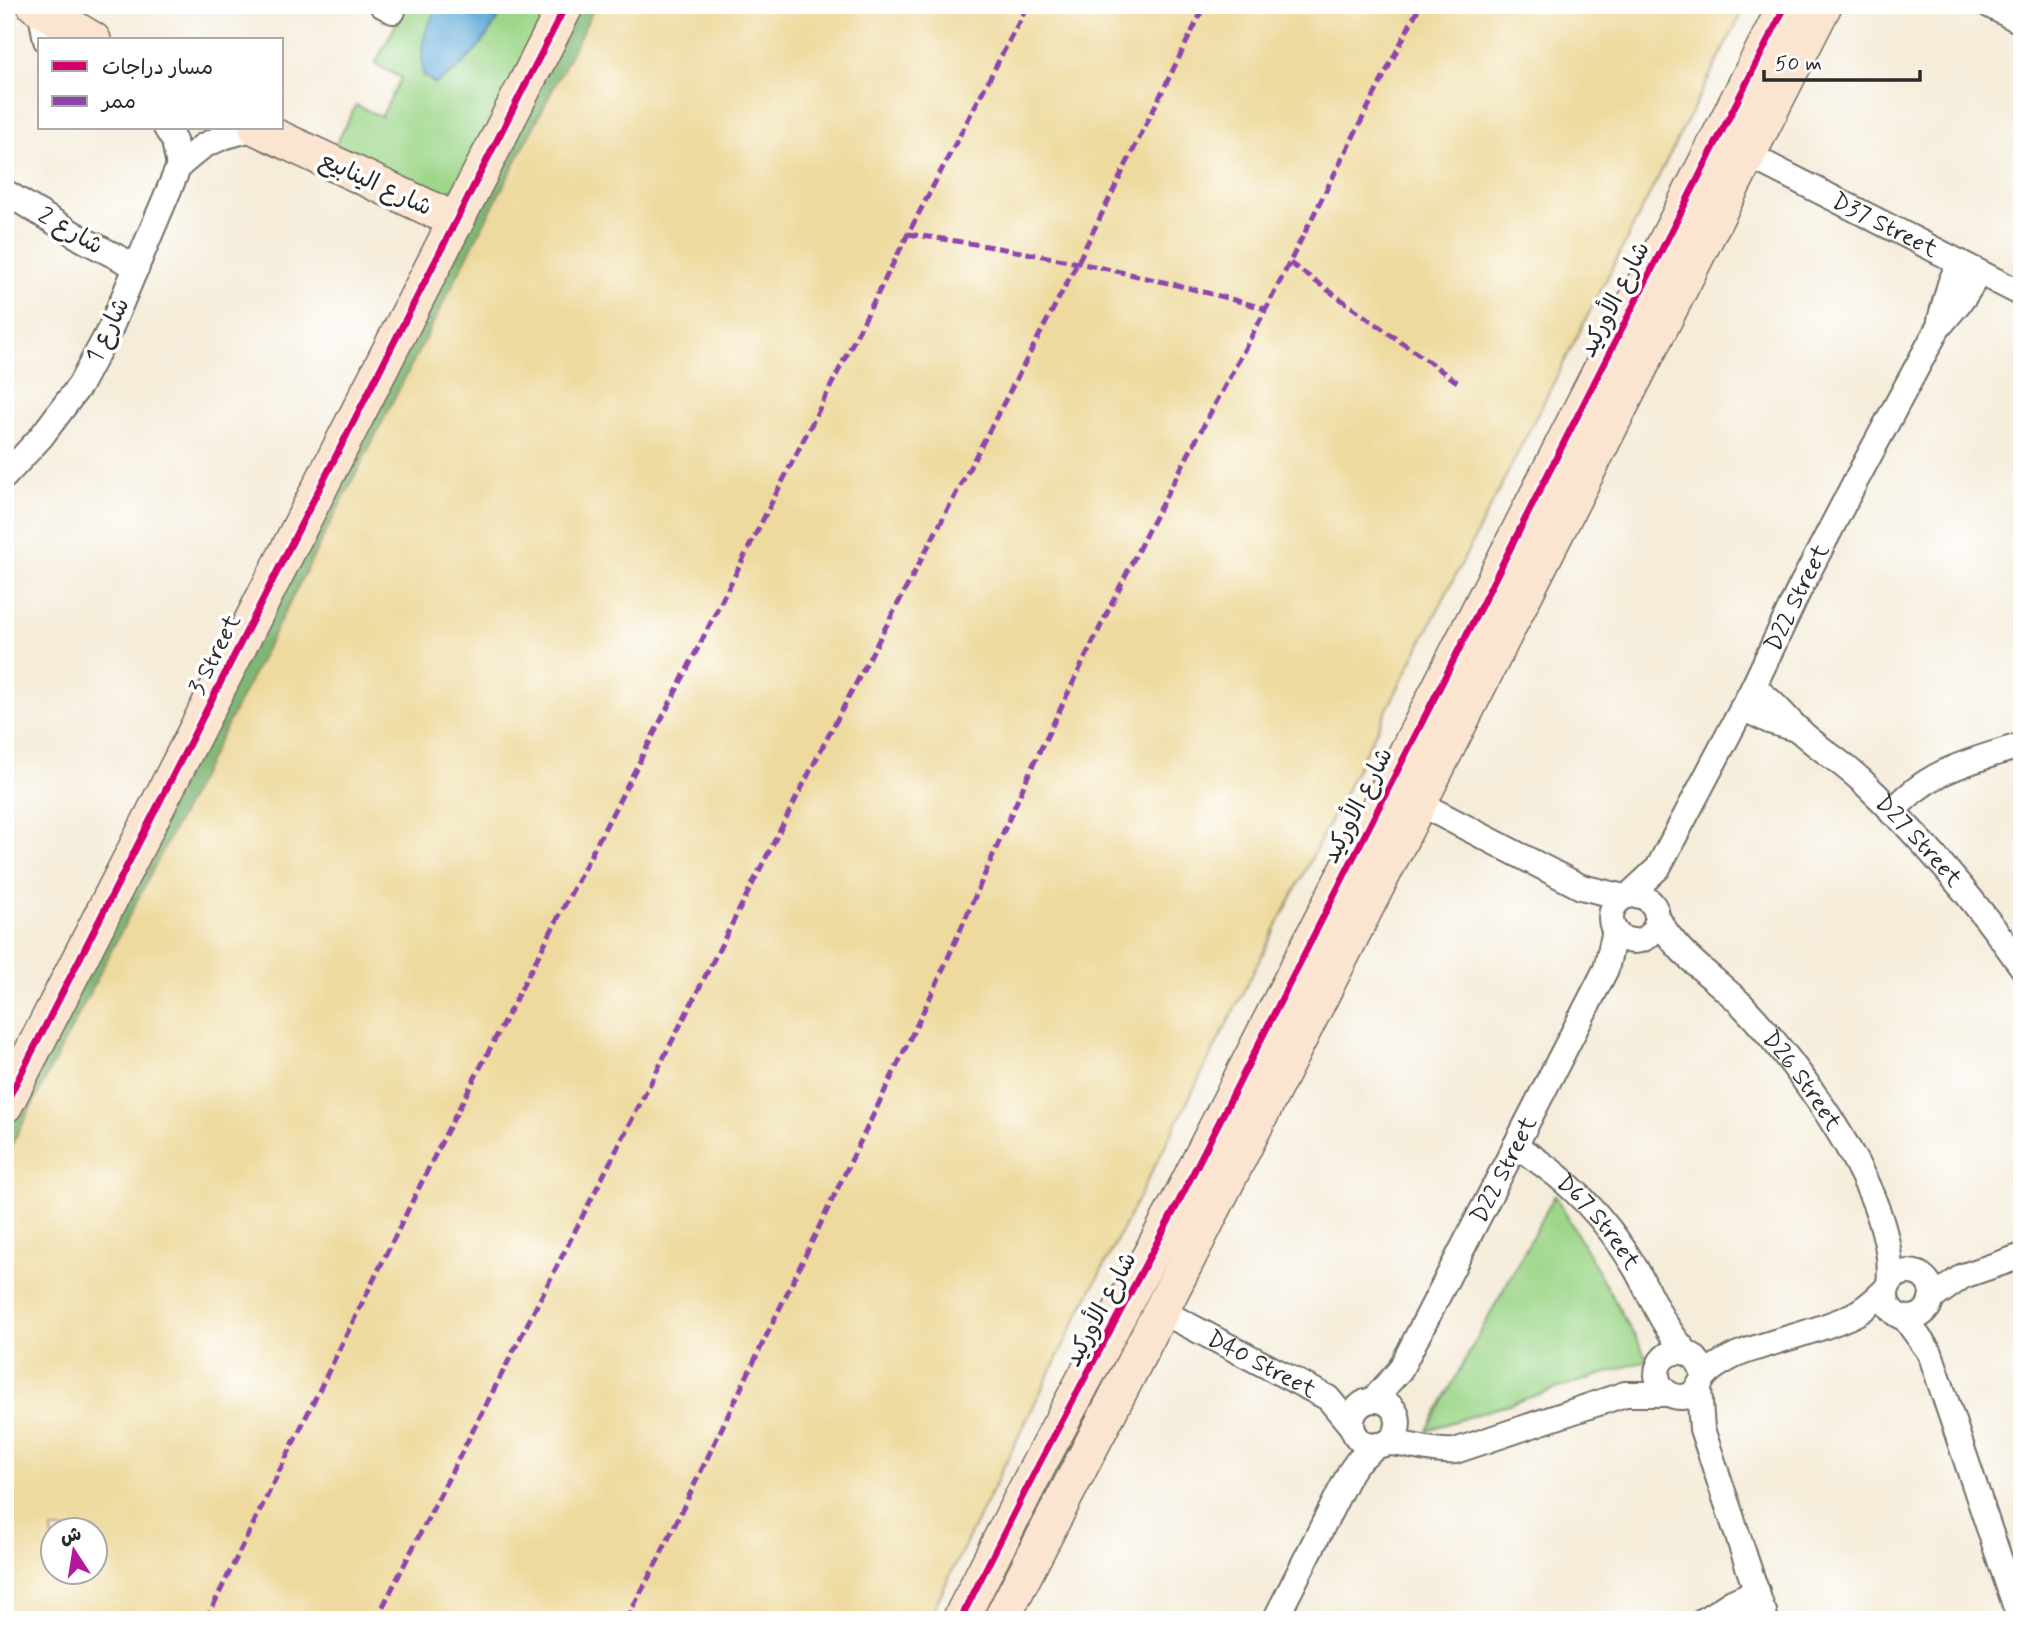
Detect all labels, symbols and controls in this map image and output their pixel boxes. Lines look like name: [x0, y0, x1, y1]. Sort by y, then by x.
legend: [38, 38, 284, 130]
scale bar: [1764, 38, 1920, 82]
text: 50 m: [1775, 50, 1822, 78]
text: مسار دراجات: [102, 54, 213, 82]
text: ممر: [100, 88, 136, 116]
street label: شارع الينابيع: [314, 145, 437, 224]
street label: D37 Street: [1826, 186, 1943, 266]
street label: شارع 2: [32, 200, 108, 262]
street label: شارع الأوركيد: [1570, 235, 1658, 363]
street label: شارع 1: [79, 293, 137, 369]
street label: D22 Street: [1758, 539, 1837, 657]
street label: 3 Street: [182, 609, 249, 700]
street label: شارع الأوركيد: [1313, 741, 1401, 869]
street label: D27 Street: [1868, 788, 1969, 894]
street label: D26 Street: [1755, 1025, 1848, 1137]
street label: D22 Street: [1464, 1111, 1545, 1229]
street label: D67 Street: [1549, 1168, 1647, 1276]
street label: شارع الأوركيد: [1055, 1246, 1145, 1372]
street label: D40 Street: [1201, 1324, 1322, 1406]
north arrow: [38, 1516, 108, 1586]
text: ش: [58, 1521, 84, 1550]

